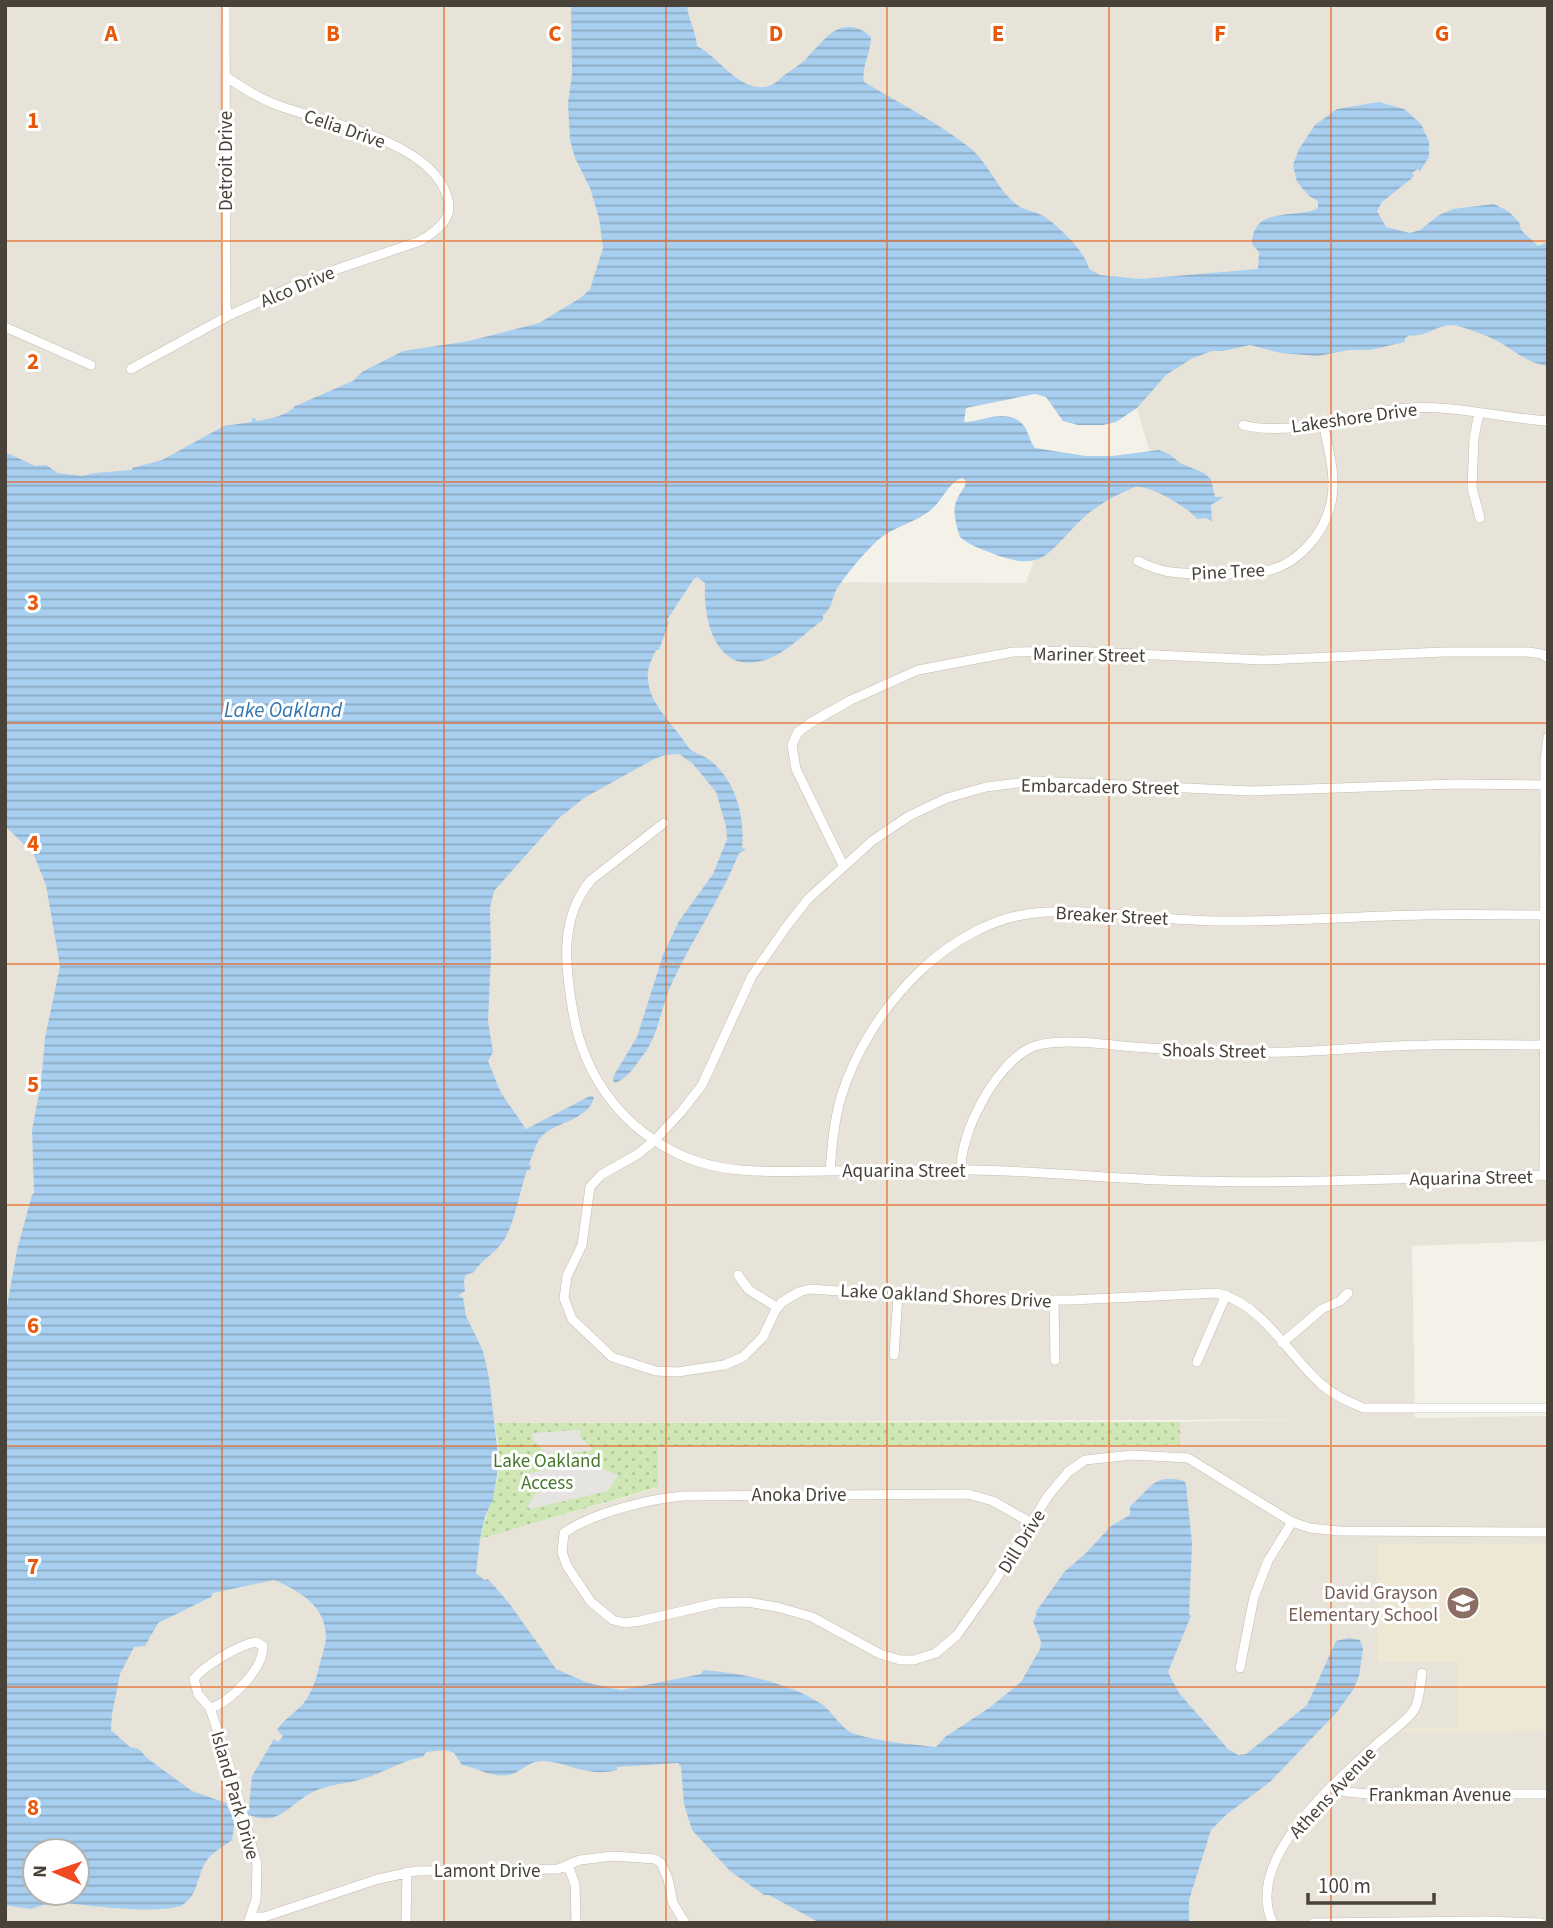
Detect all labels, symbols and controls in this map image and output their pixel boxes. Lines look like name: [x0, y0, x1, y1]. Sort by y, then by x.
text: A: [103, 17, 118, 50]
text: B: [326, 17, 340, 50]
text: C: [548, 17, 562, 50]
text: D: [769, 17, 783, 50]
text: E: [992, 17, 1004, 50]
text: F: [1214, 17, 1226, 50]
text: G: [1435, 17, 1449, 50]
street label: Celia Drive: [300, 103, 389, 156]
text: 1: [27, 104, 39, 137]
street label: Detroit Drive: [213, 111, 240, 211]
street label: Alco Drive: [256, 260, 339, 315]
text: 2: [27, 345, 39, 378]
street label: Lakeshore Drive: [1290, 396, 1419, 441]
street label: Pine Tree: [1191, 557, 1266, 588]
text: 3: [27, 586, 39, 619]
street label: Mariner Street: [1033, 641, 1146, 670]
water label: Lake Oakland: [224, 695, 343, 725]
street label: Embarcadero Street: [1021, 773, 1180, 802]
text: 4: [27, 827, 39, 860]
street label: Breaker Street: [1055, 900, 1170, 933]
street label: Shoals Street: [1162, 1037, 1267, 1066]
text: 5: [27, 1068, 39, 1101]
street label: Aquarina Street: [842, 1158, 966, 1185]
street label: Aquarina Street: [1409, 1164, 1534, 1193]
street label: Lake Oakland Shores Drive: [840, 1277, 1052, 1316]
text: 6: [27, 1309, 39, 1342]
park label: Lake Oakland Access: [493, 1448, 601, 1497]
street label: Anoka Drive: [752, 1482, 846, 1509]
street label: Dill Drive: [992, 1505, 1053, 1579]
text: 7: [27, 1550, 39, 1583]
place label: David Grayson Elementary School: [1288, 1580, 1438, 1629]
school or university icon: David Grayson Elementary School: [1444, 1584, 1482, 1622]
street label: Island Park Drive: [203, 1728, 266, 1863]
street label: Athens Avenue: [1283, 1741, 1383, 1845]
street label: Frankman Avenue: [1369, 1782, 1511, 1809]
text: 8: [27, 1791, 39, 1824]
north arrow: [21, 1837, 91, 1907]
street label: Lamont Drive: [434, 1858, 540, 1885]
scale bar: [1308, 1862, 1434, 1906]
text: N: [27, 1865, 54, 1878]
text: 100 m: [1318, 1871, 1371, 1901]

